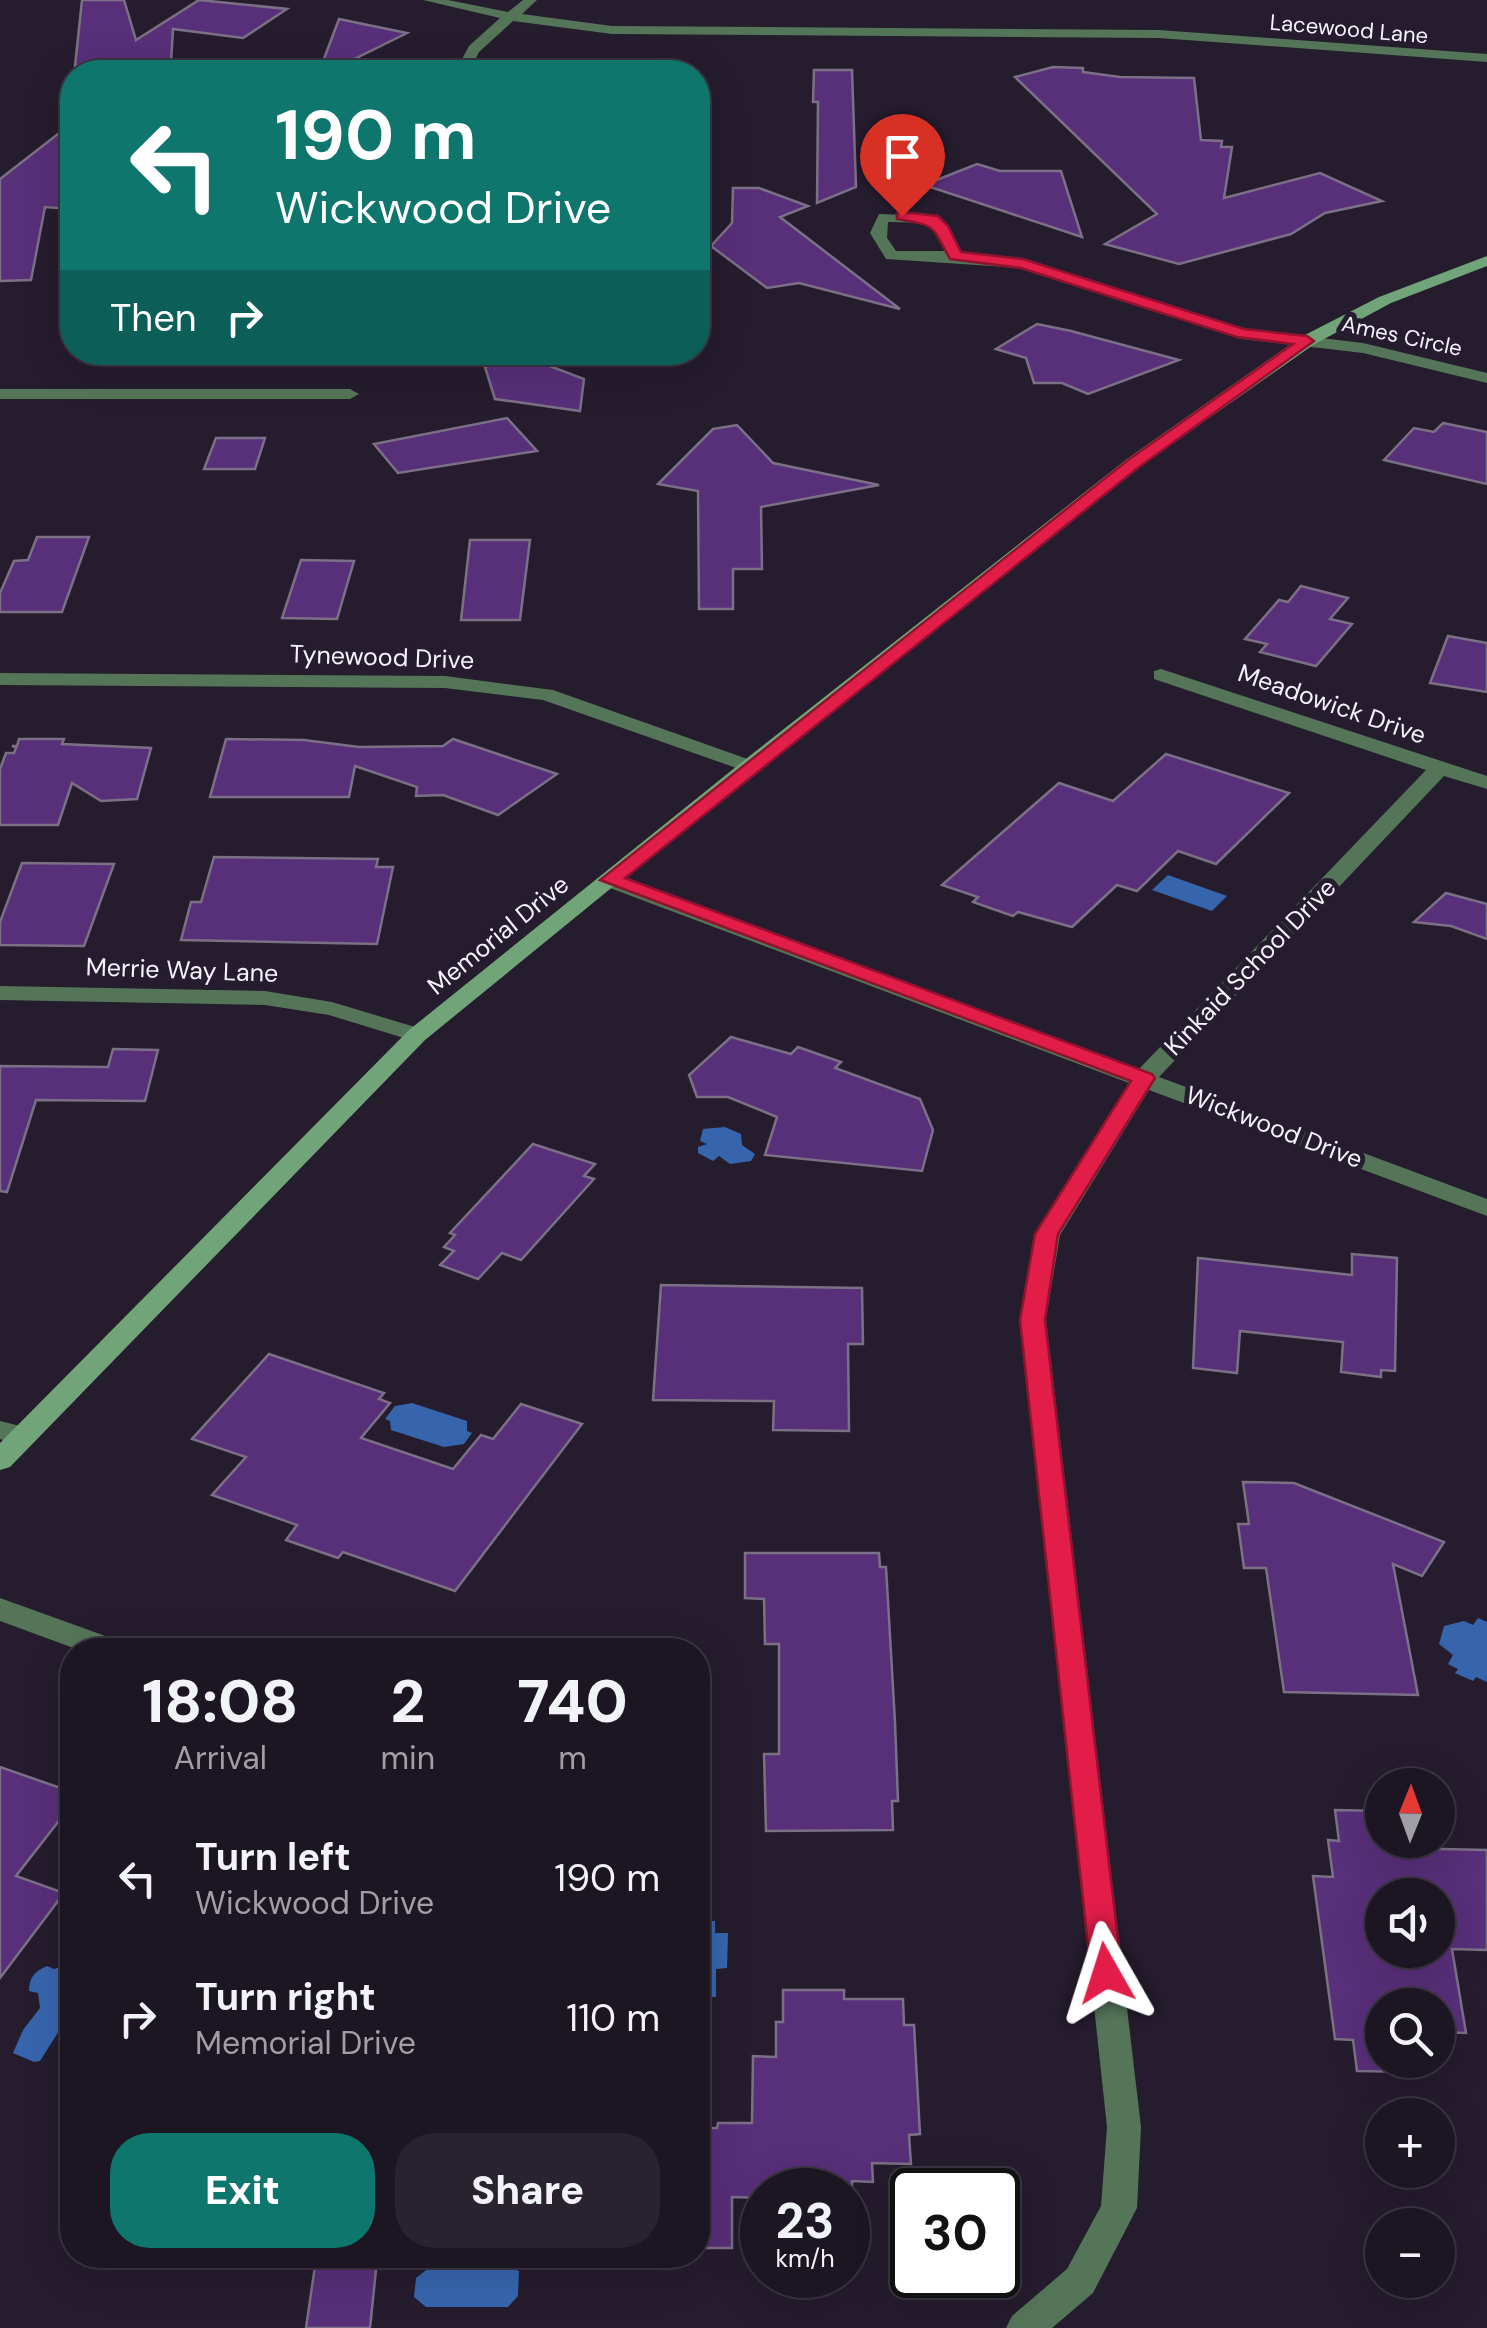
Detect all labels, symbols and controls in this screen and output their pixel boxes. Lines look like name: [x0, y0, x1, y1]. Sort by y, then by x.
street label: Lacewood Lane: [1269, 8, 1429, 50]
text: 190 m: [275, 90, 477, 181]
icon: left: [110, 100, 240, 230]
pin: [860, 114, 945, 217]
icon: arrive: [875, 129, 930, 184]
text: Wickwood Drive: [275, 178, 611, 237]
icon: right: [217, 290, 272, 345]
text: Then: [110, 293, 197, 343]
street label: Ames Circle: [1339, 309, 1465, 363]
street label: Tynewood Drive: [289, 637, 475, 677]
street label: Meadowick Drive: [1234, 656, 1430, 752]
street label: Memorial Drive: [421, 868, 575, 1002]
street label: Kinkaid School Drive: [1157, 872, 1343, 1062]
street label: Merrie Way Lane: [85, 950, 279, 990]
street label: Wickwood Drive: [1181, 1078, 1367, 1176]
text: 18:08: [142, 1662, 298, 1741]
text: 2: [390, 1662, 425, 1741]
text: 740: [517, 1662, 628, 1741]
text: Arrival: [174, 1737, 267, 1779]
text: min: [381, 1737, 435, 1779]
text: m: [558, 1737, 587, 1779]
north arrow: [1365, 1768, 1455, 1858]
map controls: [1365, 1768, 1455, 2298]
text: Turn left: [195, 1832, 351, 1882]
icon: left: [110, 1851, 165, 1906]
text: 190 m: [554, 1853, 660, 1903]
button: sound: [1365, 1878, 1455, 1968]
text: Wickwood Drive: [195, 1882, 434, 1924]
position arrow: [1054, 1921, 1158, 2025]
text: Turn right: [195, 1972, 376, 2022]
button: search: [1365, 1988, 1455, 2078]
icon: right: [110, 1991, 165, 2046]
text: 110 m: [566, 1993, 660, 2043]
text: Memorial Drive: [195, 2022, 416, 2064]
button: +: [1365, 2098, 1455, 2188]
button: Exit: [110, 2133, 375, 2248]
button: Share: [395, 2133, 660, 2248]
speed limit sign: 30: [890, 2168, 1020, 2298]
text: 23: [776, 2188, 835, 2254]
button: −: [1365, 2208, 1455, 2298]
text: km/h: [775, 2242, 835, 2275]

